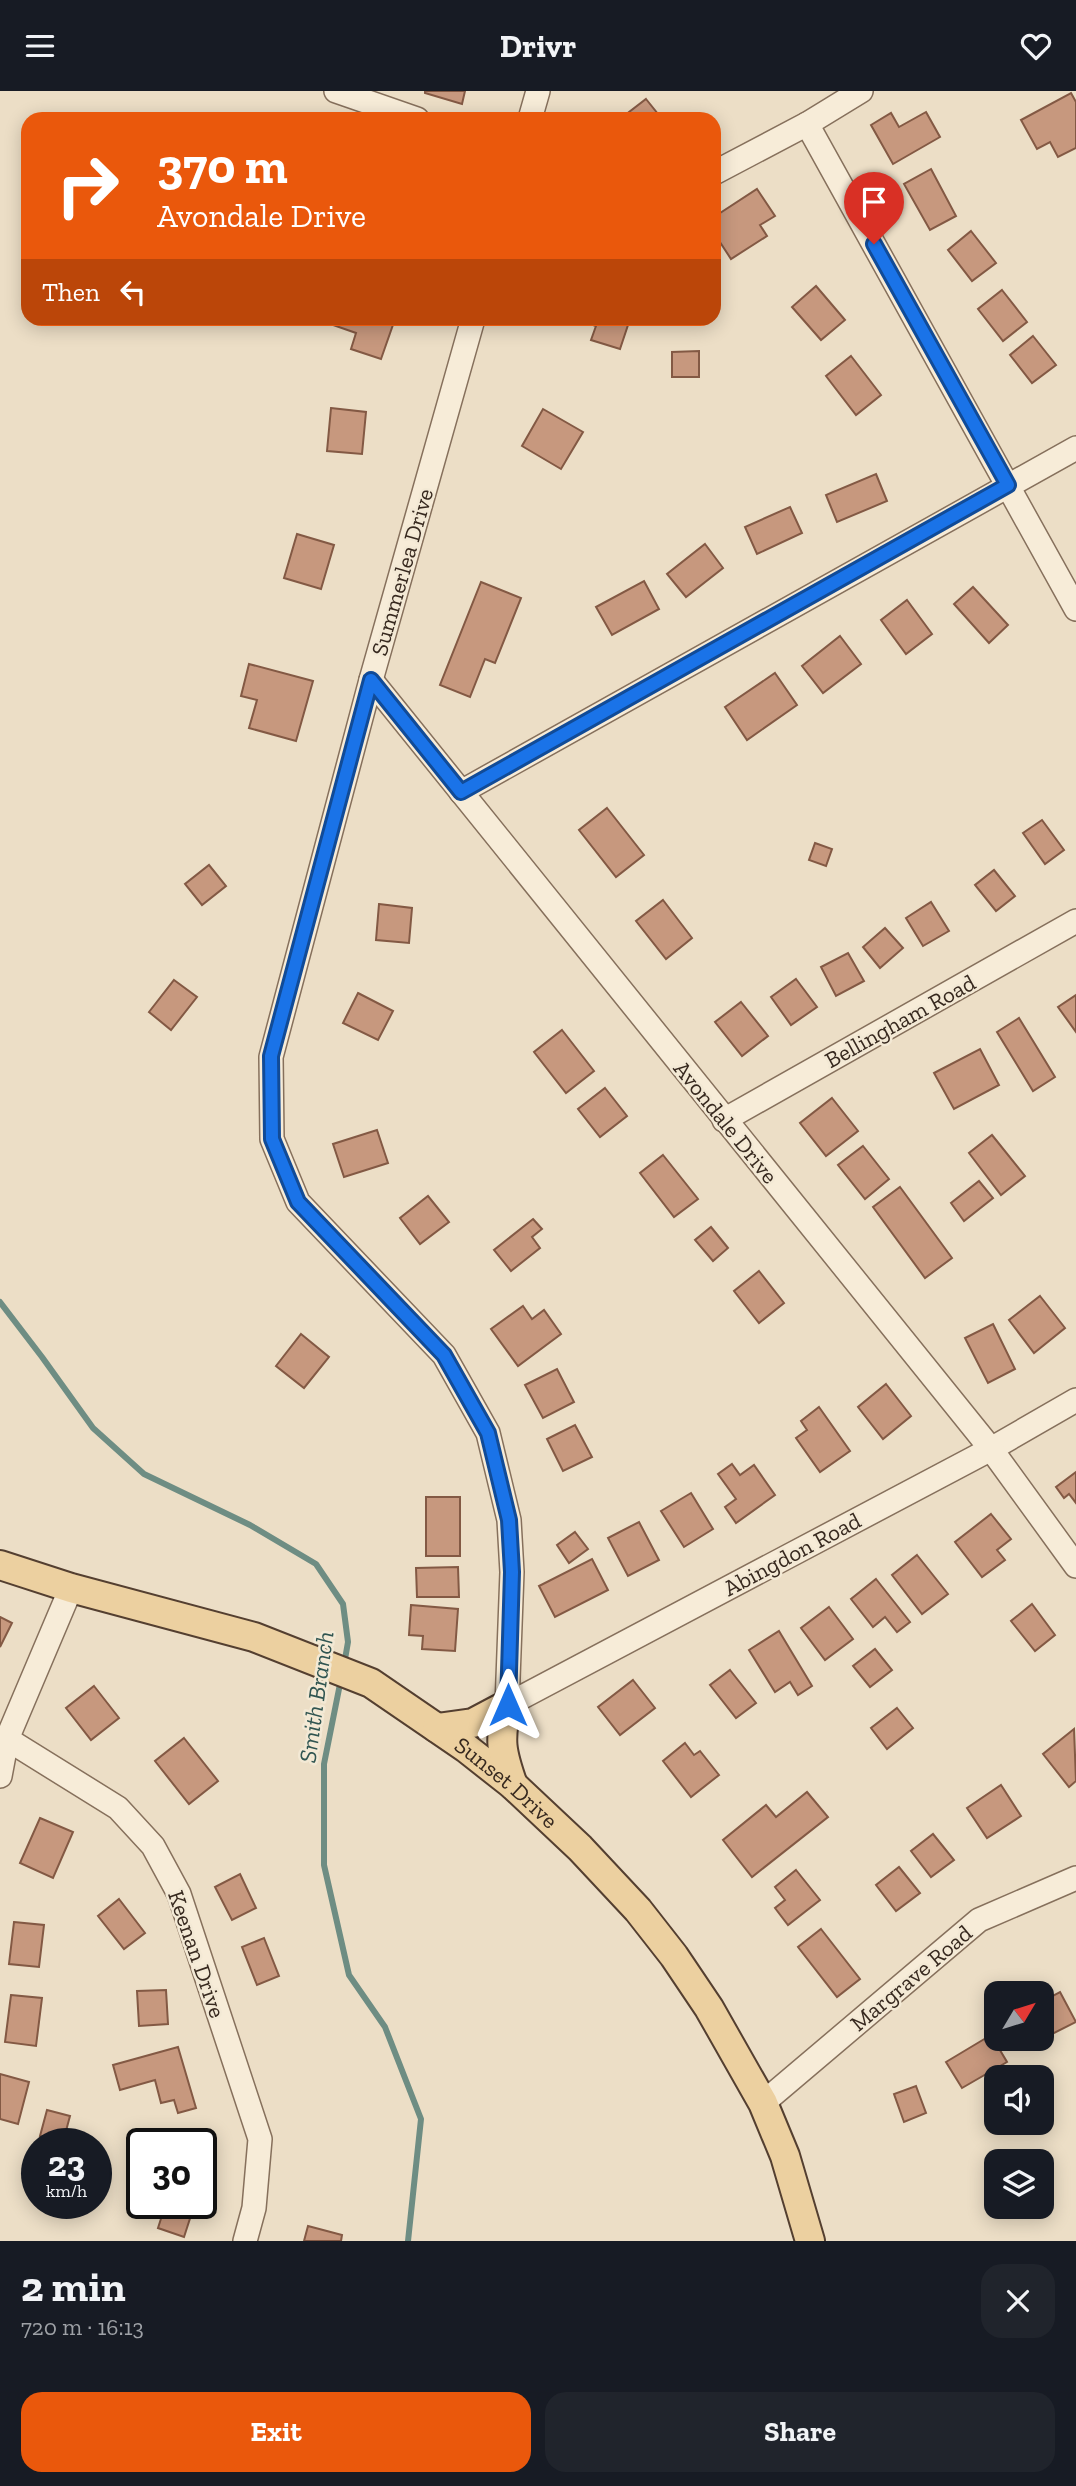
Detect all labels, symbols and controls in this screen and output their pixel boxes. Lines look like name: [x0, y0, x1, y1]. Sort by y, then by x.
icon: menu: [21, 27, 59, 65]
text: Drivr: [500, 27, 576, 65]
icon: heart: [1017, 27, 1055, 65]
text: 370 m: [157, 137, 288, 196]
icon: right: [42, 140, 133, 231]
pin: [844, 172, 904, 244]
icon: arrive: [855, 183, 893, 221]
text: Avondale Drive: [157, 197, 366, 235]
icon: left: [114, 273, 152, 311]
text: Then: [42, 276, 100, 308]
street label: Summerlea Drive: [365, 485, 439, 659]
street label: Bellingham Road: [820, 968, 980, 1074]
street label: Avondale Drive: [668, 1055, 784, 1189]
street label: Abingdon Road: [718, 1506, 866, 1602]
water label: Smith Branch: [292, 1629, 340, 1765]
position arrow: [471, 1668, 545, 1742]
street label: Sunset Drive: [449, 1731, 564, 1834]
street label: Keenan Drive: [162, 1887, 232, 2021]
street label: Margrave Road: [844, 1919, 978, 2037]
north arrow: [984, 1981, 1054, 2051]
map controls: [984, 1981, 1054, 2219]
button: sound: [984, 2065, 1054, 2135]
speed limit sign: 30: [126, 2128, 217, 2219]
text: 23: [48, 2143, 85, 2185]
button: layers: [984, 2149, 1054, 2219]
text: km/h: [46, 2180, 87, 2202]
text: 2 min: [21, 2261, 126, 2312]
button: close: [981, 2264, 1055, 2338]
text: 720 m · 16:13: [21, 2313, 144, 2341]
button: Exit: [21, 2392, 531, 2472]
button: Share: [545, 2392, 1055, 2472]

